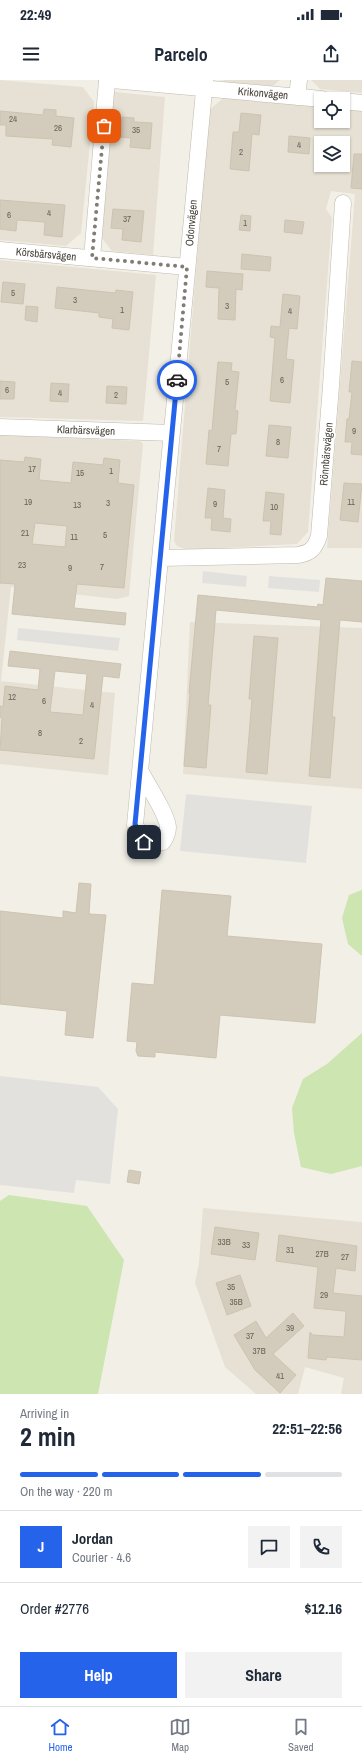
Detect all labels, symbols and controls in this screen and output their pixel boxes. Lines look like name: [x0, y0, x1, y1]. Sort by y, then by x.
text: 22:49: [20, 4, 51, 25]
text: Parcelo: [154, 42, 208, 67]
icon: menu: [20, 43, 42, 65]
icon: share: [320, 43, 342, 65]
street label: Krikonvägen: [237, 84, 289, 102]
map controls: [314, 92, 350, 172]
button: locate: [314, 92, 350, 128]
pin: [87, 109, 121, 143]
house number: 24: [9, 113, 17, 125]
icon: bag: [93, 115, 115, 137]
house number: 26: [54, 122, 62, 134]
house number: 35: [132, 124, 140, 136]
button: layers: [314, 136, 350, 172]
house number: 4: [297, 139, 301, 151]
house number: 2: [239, 146, 243, 158]
street label: Odonvägen: [182, 199, 200, 247]
house number: 4: [47, 207, 51, 219]
house number: 6: [7, 209, 11, 221]
house number: 37: [123, 213, 131, 225]
house number: 1: [243, 217, 247, 229]
street label: Körsbärsvägen: [15, 244, 77, 264]
house number: 5: [11, 287, 15, 299]
house number: 3: [73, 294, 77, 306]
house number: 3: [225, 300, 229, 312]
house number: 1: [120, 304, 124, 316]
house number: 4: [288, 305, 292, 317]
courier: [157, 360, 197, 400]
icon: car: [166, 369, 188, 391]
house number: 6: [280, 374, 284, 386]
house number: 5: [225, 376, 229, 388]
house number: 6: [5, 384, 9, 396]
house number: 4: [58, 387, 62, 399]
house number: 2: [114, 389, 118, 401]
street label: Klarbärsvägen: [57, 422, 115, 438]
street label: Rönnbärsvägen: [316, 422, 336, 486]
house number: 9: [352, 425, 356, 437]
house number: 8: [276, 436, 280, 448]
house number: 7: [217, 443, 221, 455]
house number: 17: [28, 463, 36, 475]
house number: 1: [109, 465, 113, 477]
house number: 15: [76, 467, 84, 479]
house number: 19: [24, 496, 32, 508]
house number: 11: [347, 496, 355, 508]
house number: 3: [106, 497, 110, 509]
house number: 9: [213, 498, 217, 510]
house number: 13: [73, 499, 81, 511]
house number: 10: [270, 501, 278, 513]
house number: 21: [21, 527, 29, 539]
house number: 5: [103, 529, 107, 541]
house number: 11: [70, 531, 78, 543]
house number: 23: [18, 559, 26, 571]
house number: 7: [100, 561, 104, 573]
house number: 9: [68, 562, 72, 574]
house number: 12: [8, 691, 16, 703]
house number: 6: [42, 695, 46, 707]
house number: 4: [90, 699, 94, 711]
house number: 8: [38, 727, 42, 739]
house number: 2: [79, 735, 83, 747]
pin: [127, 825, 161, 859]
icon: home: [133, 831, 155, 853]
house number: 33B: [217, 1236, 231, 1248]
house number: 33: [242, 1239, 250, 1251]
house number: 31: [286, 1244, 294, 1256]
house number: 27B: [315, 1248, 329, 1260]
house number: 27: [341, 1251, 349, 1263]
house number: 35: [227, 1281, 235, 1293]
house number: 29: [320, 1289, 328, 1301]
house number: 35B: [229, 1296, 243, 1308]
house number: 39: [286, 1322, 294, 1334]
house number: 37: [246, 1330, 254, 1342]
house number: 37B: [252, 1345, 266, 1357]
house number: 41: [276, 1370, 284, 1382]
text: Arriving in: [20, 1405, 69, 1422]
text: 22:51–22:56: [272, 1418, 342, 1439]
text: 2 min: [20, 1419, 76, 1454]
text: On the way · 220 m: [20, 1483, 112, 1500]
button: chat: [248, 1526, 290, 1568]
button: phone: [300, 1526, 342, 1568]
text: Jordan: [72, 1528, 113, 1549]
text: J: [38, 1536, 44, 1557]
text: Courier · 4.6: [72, 1549, 131, 1566]
text: Order #2776: [20, 1598, 89, 1619]
text: $12.16: [304, 1598, 342, 1619]
button: Help: [20, 1652, 177, 1698]
button: Share: [185, 1652, 342, 1698]
tab: Home: [48, 1716, 72, 1754]
tab: Map: [169, 1716, 191, 1754]
tab: Saved: [288, 1716, 314, 1754]

